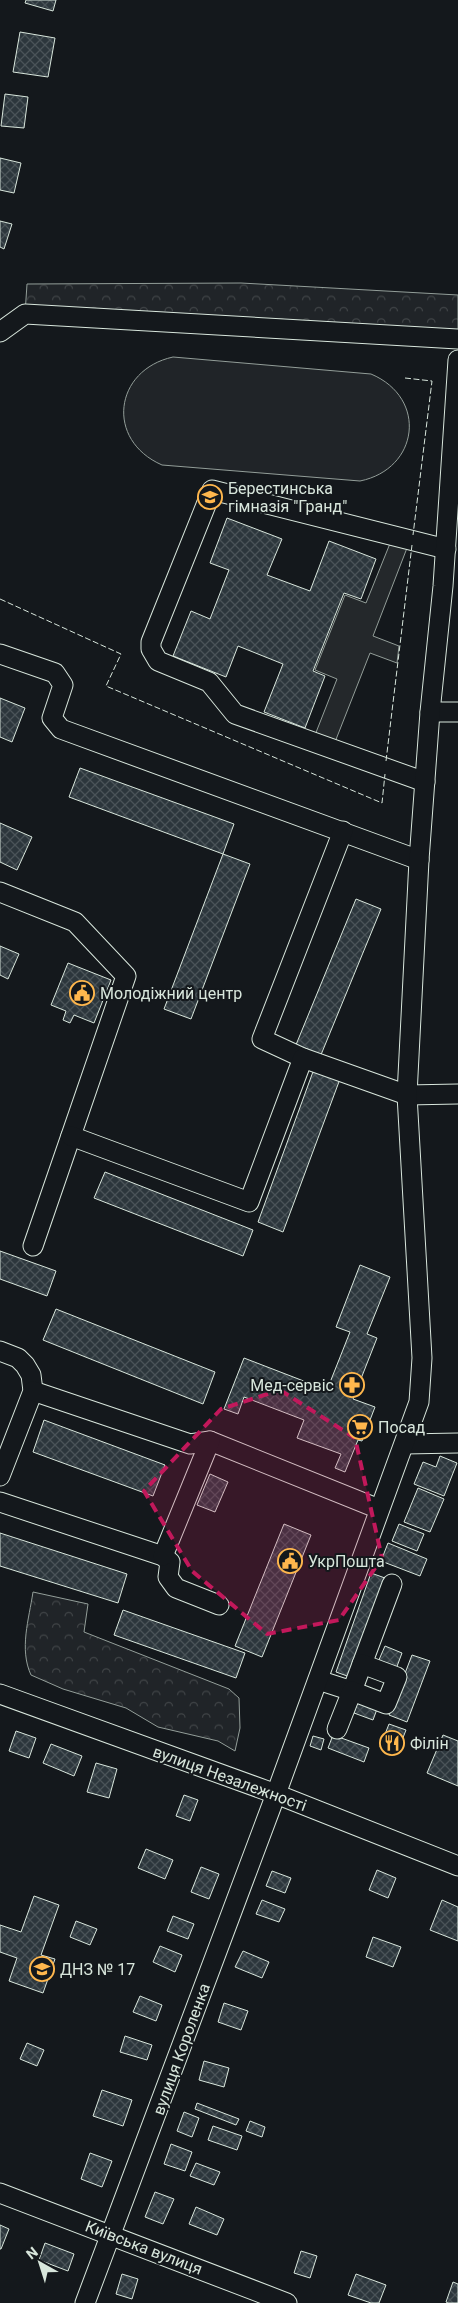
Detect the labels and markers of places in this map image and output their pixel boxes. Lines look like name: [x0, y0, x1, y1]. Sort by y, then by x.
place label: Берестинська гімназія "Гранд": [228, 479, 347, 516]
school or university icon: Берестинська гімназія "Гранд": [197, 484, 223, 510]
public building icon: Молодіжний центр: [69, 980, 95, 1006]
place label: Молодіжний центр: [100, 984, 242, 1003]
pharmacy icon: Мед-сервіс: [339, 1372, 365, 1398]
place label: Мед-сервіс: [250, 1376, 334, 1395]
supermarket icon: Посад: [347, 1414, 373, 1440]
place label: Посад: [378, 1418, 426, 1437]
public building icon: УкрПошта: [277, 1548, 303, 1574]
place label: УкрПошта: [308, 1552, 385, 1571]
restaurant icon: Філін: [379, 1730, 405, 1756]
place label: Філін: [410, 1734, 449, 1753]
school or university icon: ДНЗ № 17: [29, 1956, 55, 1982]
place label: ДНЗ № 17: [60, 1960, 135, 1979]

